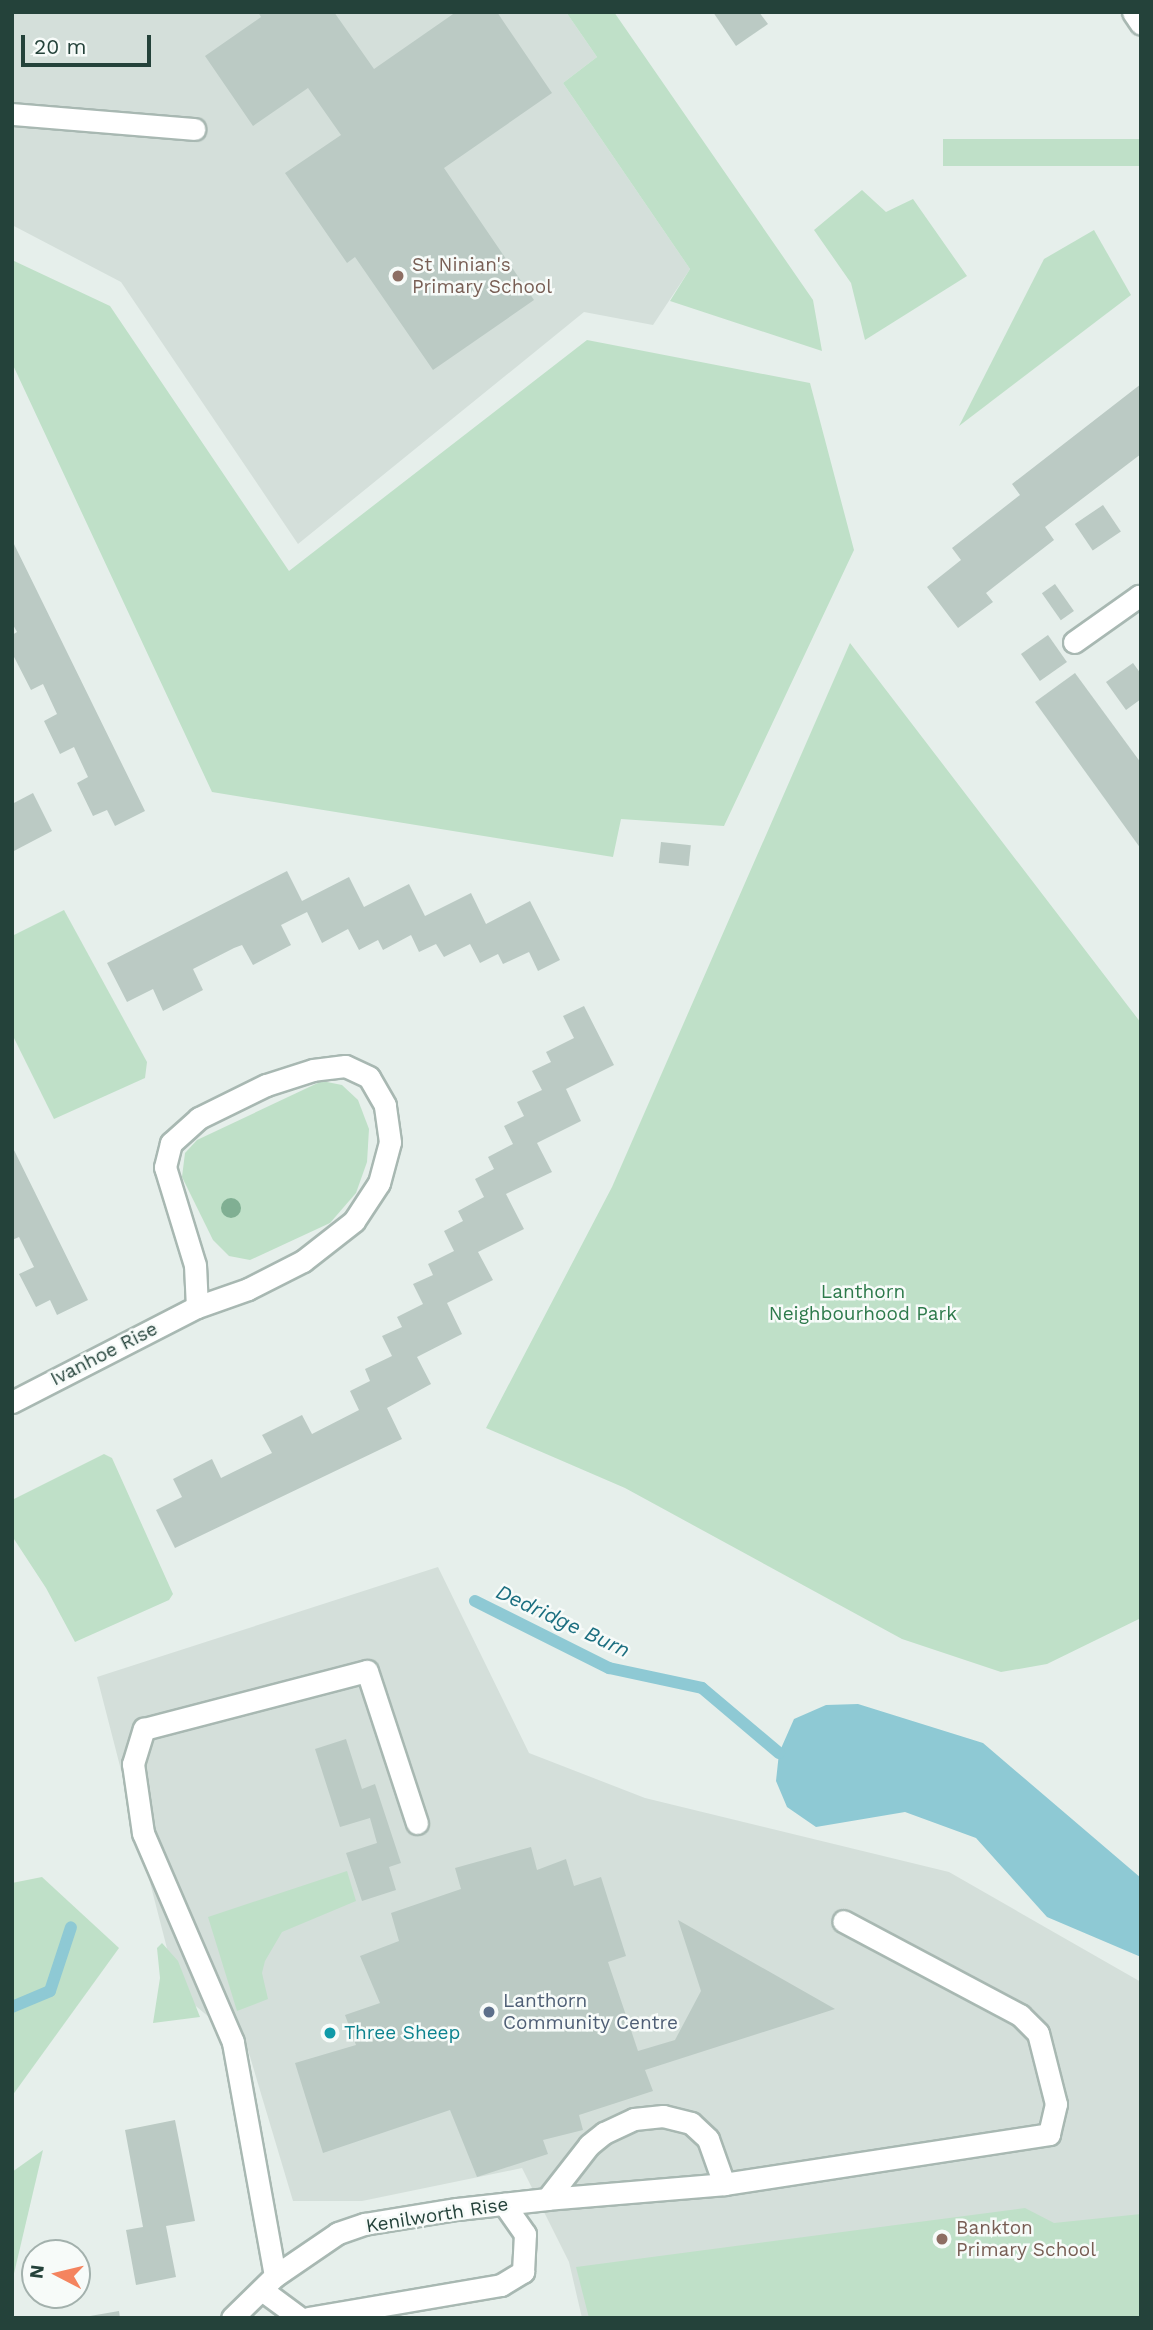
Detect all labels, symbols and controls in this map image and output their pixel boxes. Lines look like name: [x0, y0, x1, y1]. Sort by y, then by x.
scale bar: [24, 21, 154, 65]
text: 20 m: [34, 34, 86, 59]
place label: St Ninian's Primary School: [412, 254, 552, 298]
marker: St Ninian's Primary School: [390, 268, 406, 284]
park label: Lanthorn Neighbourhood Park: [769, 1281, 957, 1325]
street label: Ivanhoe Rise: [47, 1317, 161, 1391]
water label: Dedridge Burn: [492, 1579, 634, 1663]
place label: Lanthorn Community Centre: [503, 1990, 678, 2034]
marker: Lanthorn Community Centre: [481, 2004, 497, 2020]
place label: Three Sheep: [344, 2022, 460, 2044]
marker: Three Sheep: [322, 2025, 338, 2041]
street label: Kenilworth Rise: [364, 2192, 510, 2238]
place label: Bankton Primary School: [956, 2217, 1096, 2261]
marker: Bankton Primary School: [934, 2231, 950, 2247]
north arrow: [21, 2239, 91, 2309]
text: N: [24, 2263, 49, 2280]

